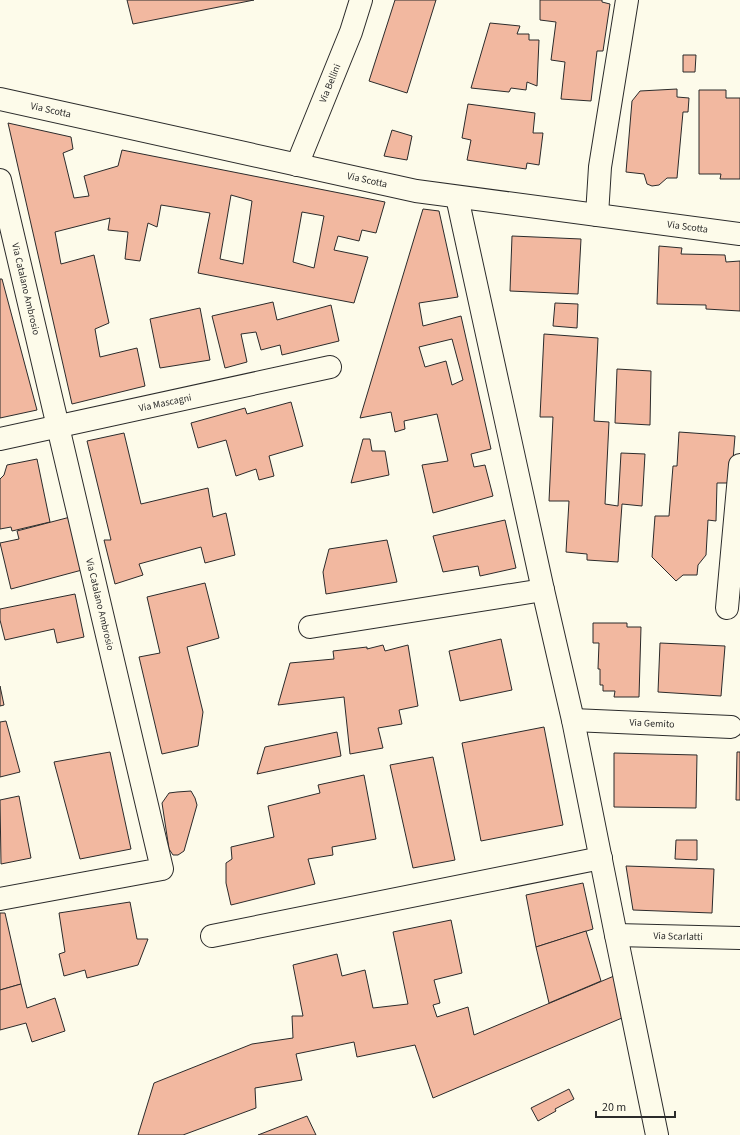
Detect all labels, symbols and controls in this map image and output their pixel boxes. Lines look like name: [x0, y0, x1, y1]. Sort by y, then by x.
street label: Via Bellini: [316, 62, 344, 105]
street label: Via Scotta: [29, 99, 72, 121]
street label: Via Scotta: [346, 169, 389, 191]
street label: Via Scotta: [666, 217, 709, 237]
street label: Via Catalano Ambrosio: [8, 242, 43, 336]
street label: Via Mascagni: [137, 390, 193, 416]
street label: Via Catalano Ambrosio: [82, 557, 117, 652]
street label: Via Gemito: [629, 716, 675, 731]
street label: Via Scarlatti: [653, 929, 703, 944]
scale bar: [596, 1093, 675, 1119]
text: 20 m: [602, 1099, 626, 1116]

